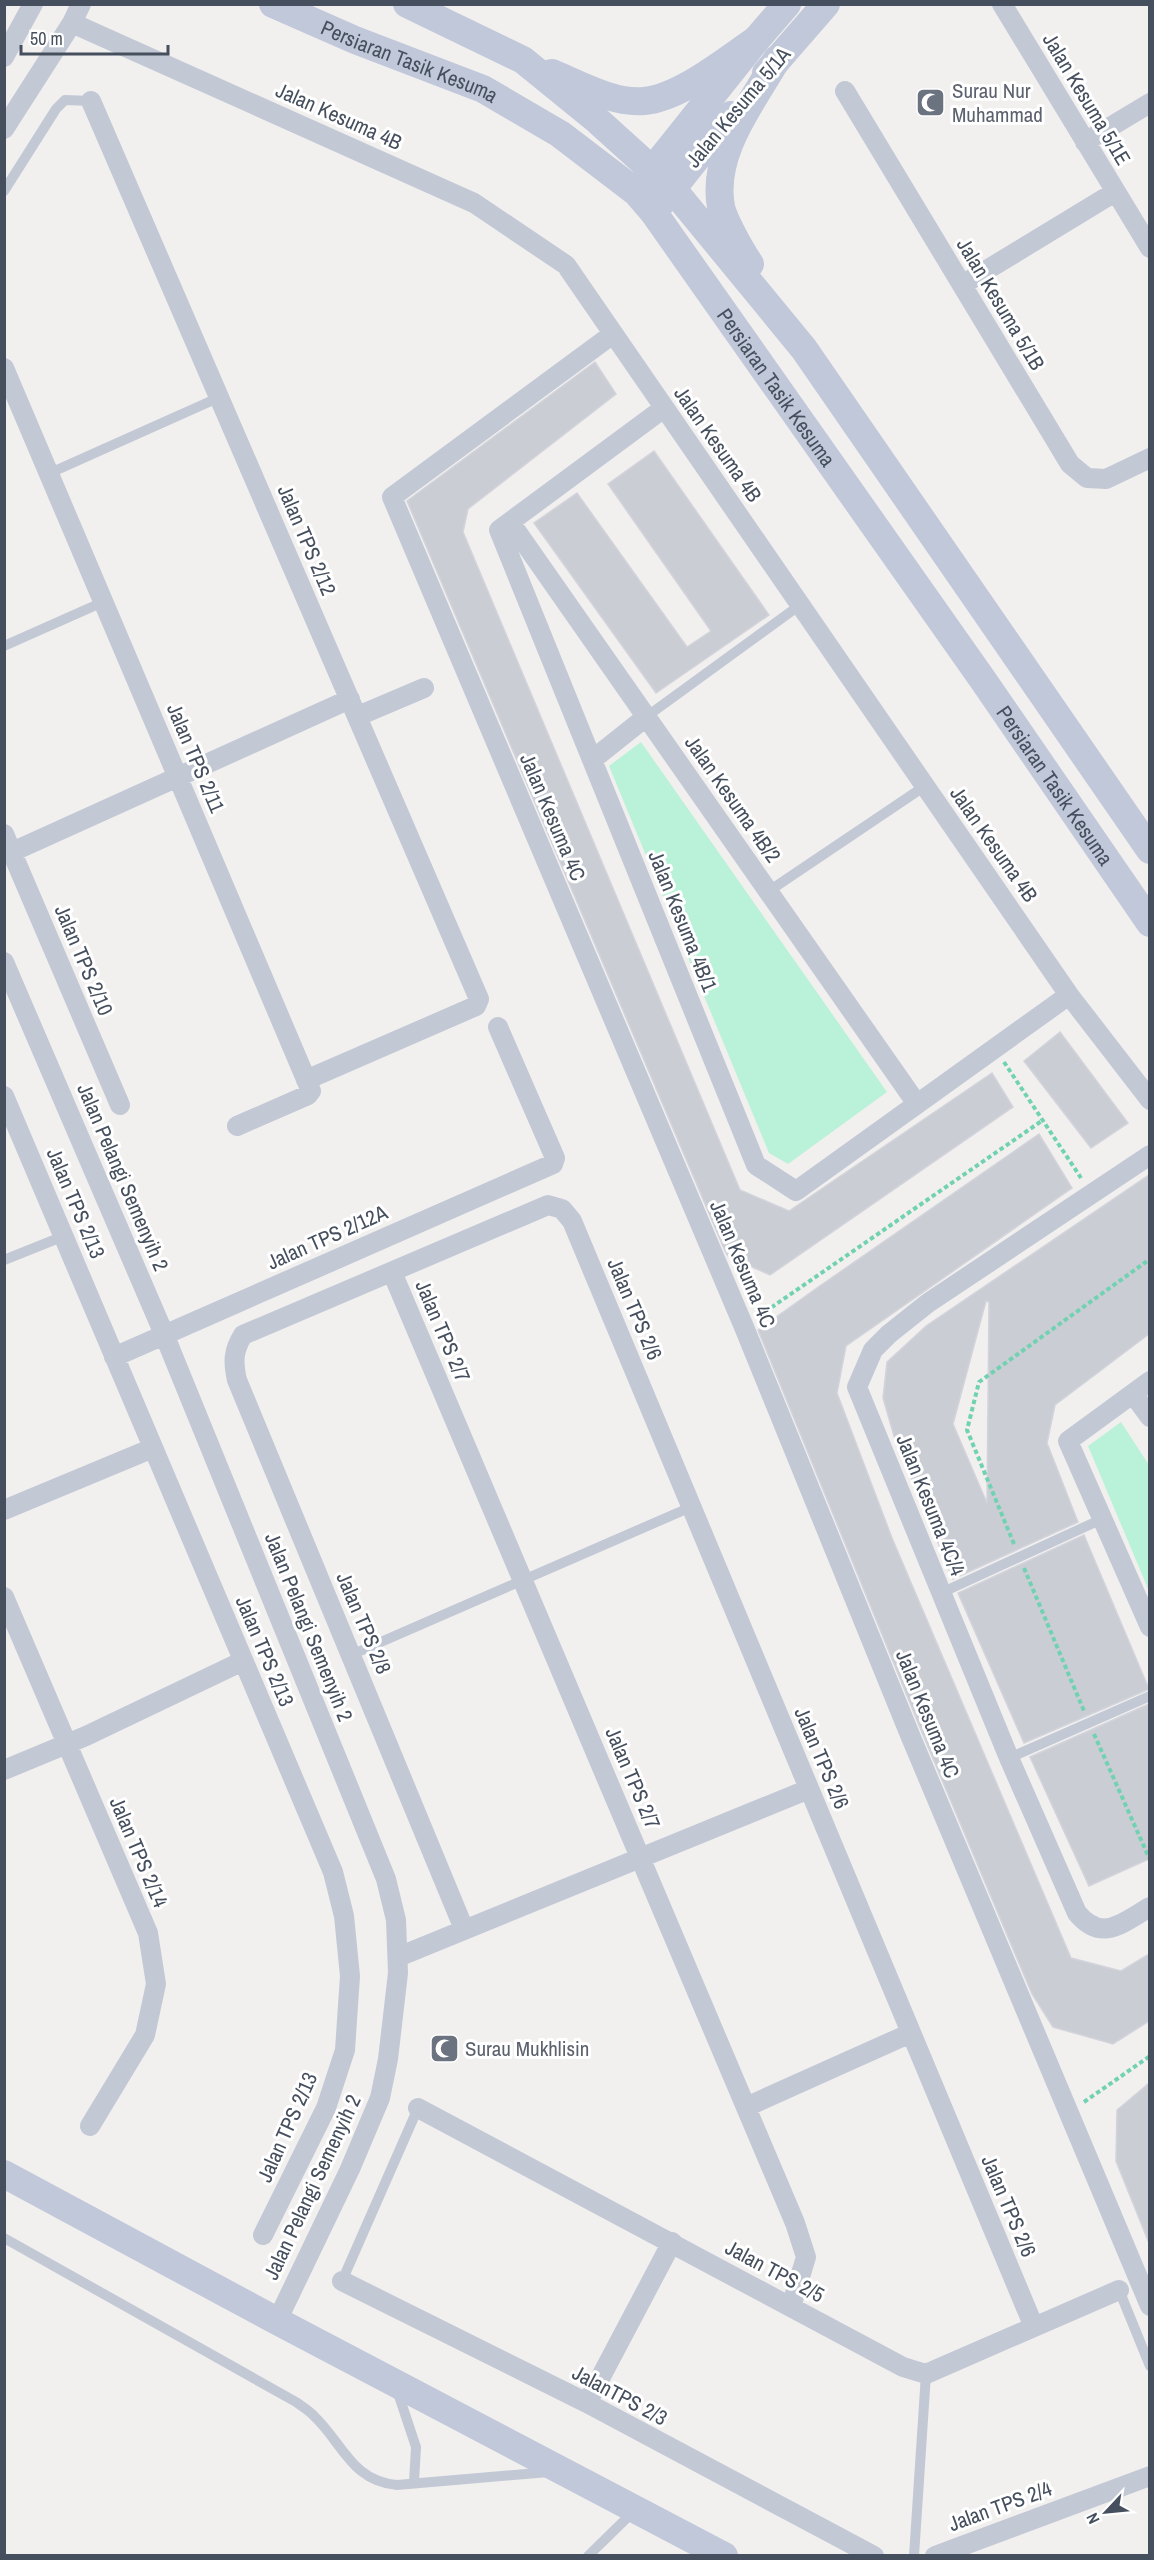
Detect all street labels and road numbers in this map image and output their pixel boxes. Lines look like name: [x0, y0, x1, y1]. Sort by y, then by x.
street label: Persiaran Tasik Kesuma: [317, 12, 504, 109]
street label: Jalan Kesuma 5/1E: [1036, 28, 1138, 170]
street label: Jalan Kesuma 5/1A: [679, 40, 797, 174]
street label: Jalan Kesuma 4B: [271, 75, 407, 157]
street label: Jalan Kesuma 5/1B: [950, 233, 1052, 375]
street label: Persiaran Tasik Kesuma: [711, 302, 843, 473]
street label: Jalan Kesuma 4B: [667, 380, 769, 508]
street label: Jalan TPS 2/12: [271, 480, 343, 600]
street label: Jalan TPS 2/11: [160, 699, 232, 818]
street label: Persiaran Tasik Kesuma: [990, 700, 1121, 871]
street label: Jalan Kesuma 4B/2: [678, 730, 788, 868]
street label: Jalan Kesuma 4C: [513, 749, 593, 885]
street label: Jalan Kesuma 4B: [943, 780, 1045, 908]
street label: Jalan Kesuma 4B/1: [642, 846, 725, 996]
street label: Jalan TPS 2/10: [48, 900, 120, 1020]
street label: Jalan Pelangi Semenyih 2: [70, 1079, 176, 1275]
street label: Jalan TPS 2/13: [40, 1143, 112, 1263]
street label: Jalan Kesuma 4C: [703, 1196, 783, 1332]
street label: Jalan TPS 2/12A: [262, 1197, 392, 1276]
street label: Jalan TPS 2/6: [601, 1254, 669, 1364]
street label: Jalan TPS 2/7: [409, 1276, 477, 1386]
street label: Jalan Kesuma 4C/4: [889, 1430, 973, 1580]
street label: Jalan Pelangi Semenyih 2: [258, 1528, 360, 1726]
street label: Jalan TPS 2/8: [330, 1568, 398, 1678]
street label: Jalan TPS 2/13: [229, 1591, 301, 1711]
street label: Jalan Kesuma 4C: [889, 1646, 967, 1782]
street label: Jalan TPS 2/6: [788, 1703, 856, 1813]
street label: Jalan TPS 2/7: [599, 1723, 667, 1833]
street label: Jalan TPS 2/14: [103, 1792, 175, 1912]
street label: Jalan TPS 2/13: [250, 2067, 324, 2187]
street label: Jalan Pelangi Semenyih 2: [256, 2090, 368, 2284]
street label: Jalan TPS 2/6: [975, 2151, 1043, 2261]
street label: Jalan TPS 2/5: [721, 2233, 829, 2309]
street label: JalanTPS 2/3: [568, 2358, 672, 2432]
street label: Jalan TPS 2/4: [944, 2474, 1056, 2538]

